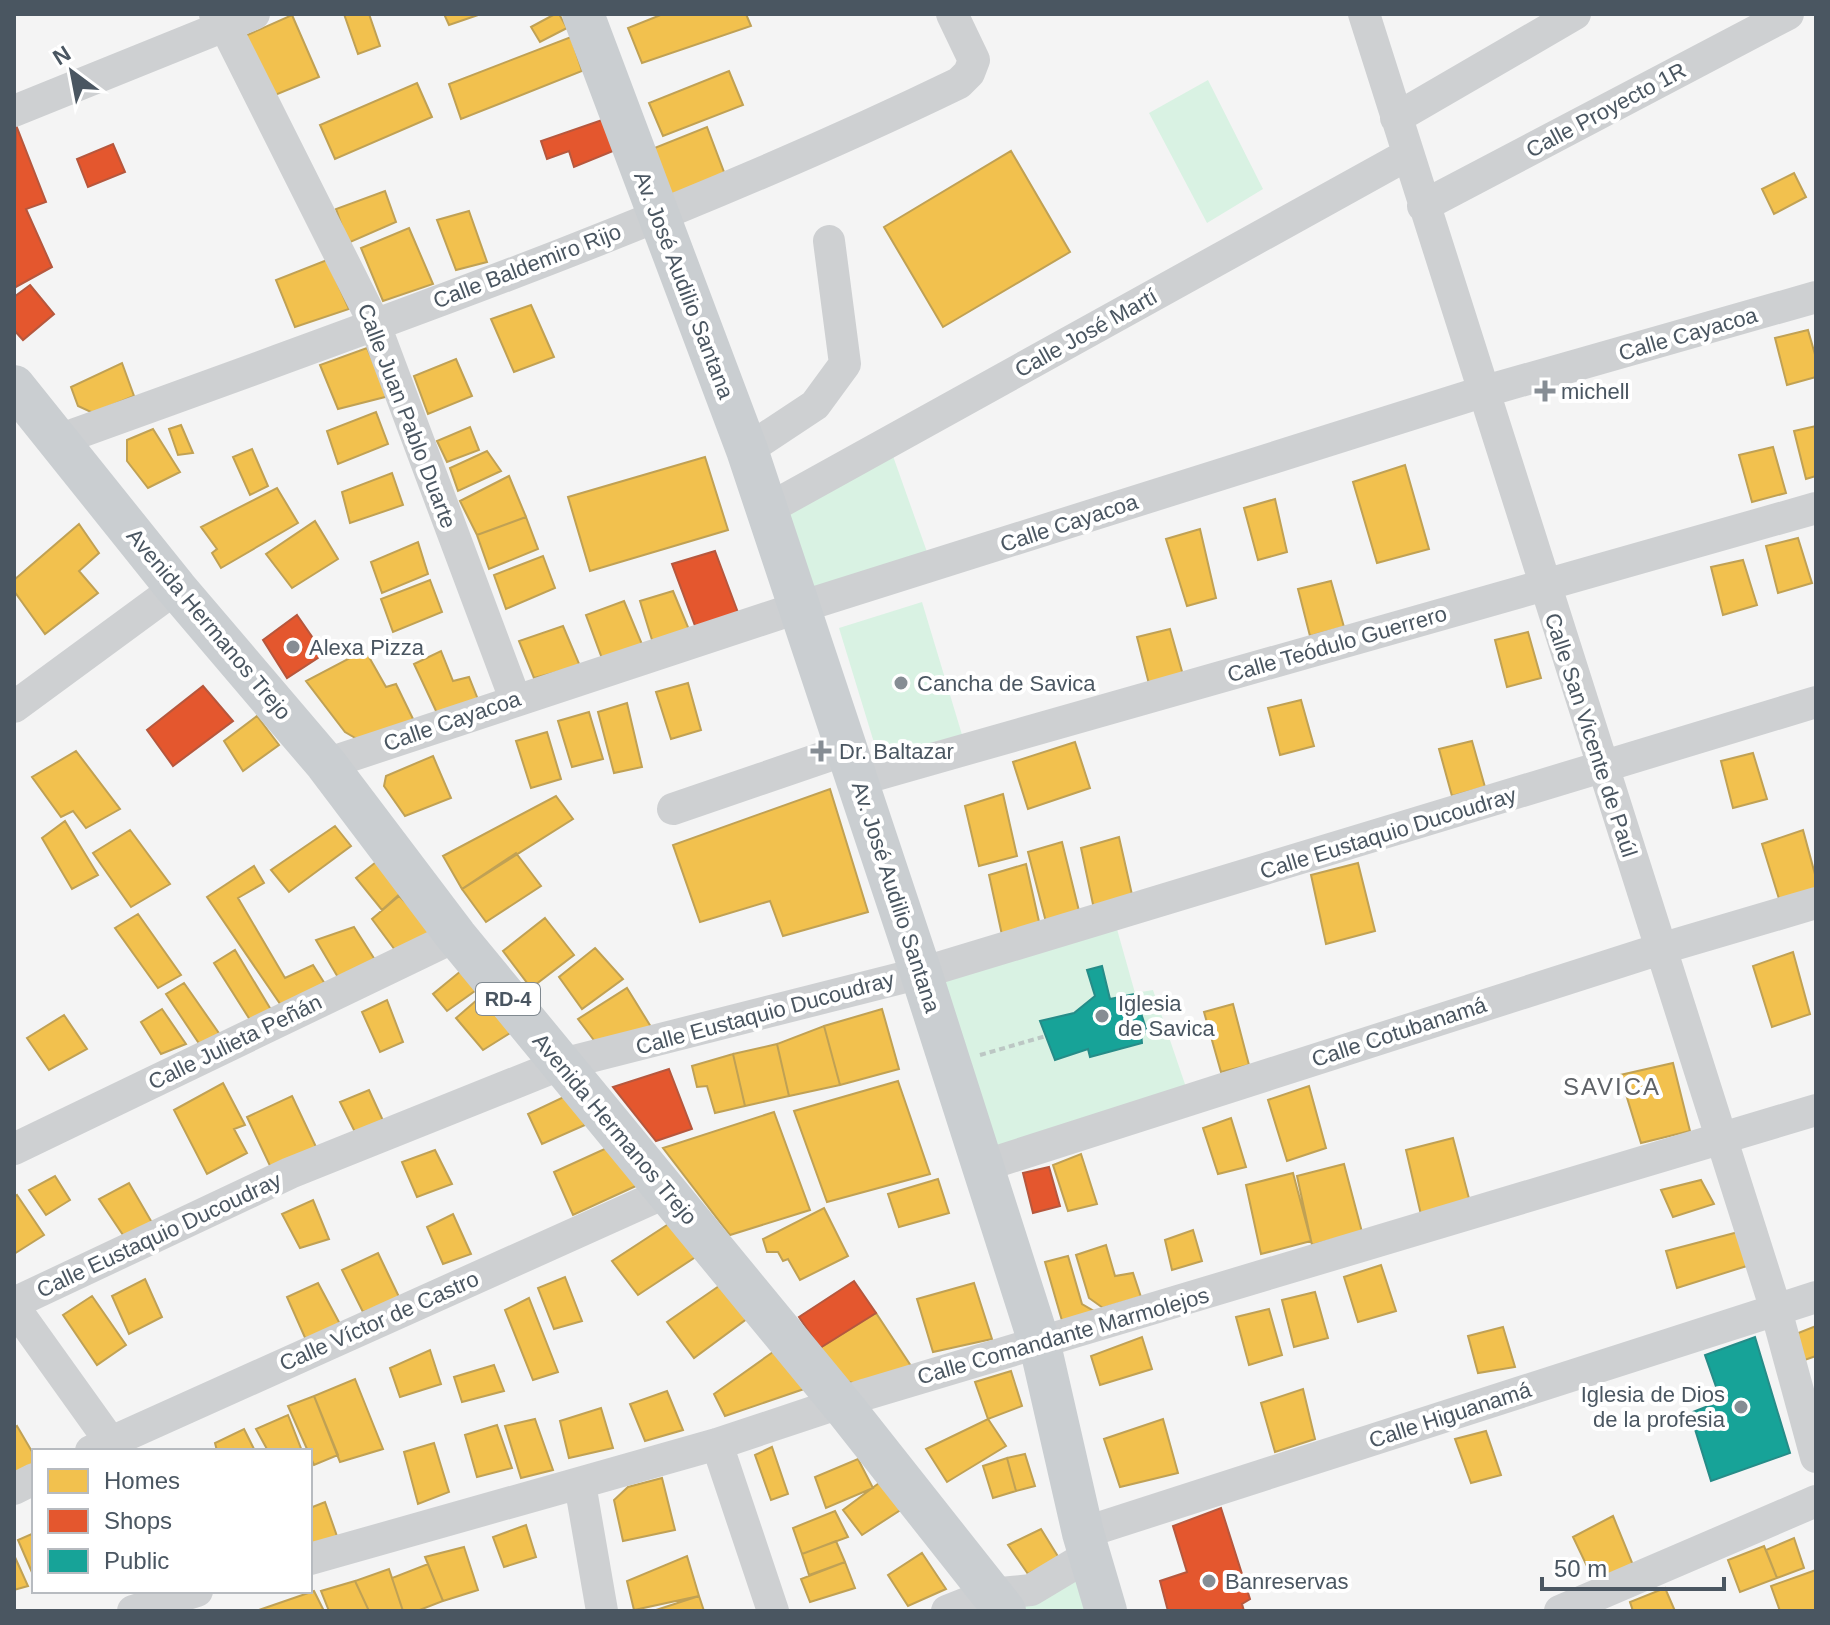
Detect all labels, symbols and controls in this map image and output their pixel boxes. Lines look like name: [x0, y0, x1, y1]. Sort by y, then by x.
north arrow: [32, 32, 112, 112]
text: N: [48, 41, 75, 70]
street label: Calle Proyecto 1R: [1522, 57, 1690, 163]
street label: Av. José Audilio Santana: [629, 168, 739, 403]
street label: Calle Baldemiro Rijo: [429, 219, 625, 313]
street label: Calle José Martí: [1010, 284, 1162, 382]
street label: Calle Juan Pablo Duarte: [353, 300, 461, 532]
street label: Calle Cayacoa: [1616, 302, 1761, 366]
place label: michell: [1561, 379, 1629, 404]
marker: michell: [1536, 382, 1554, 400]
street label: Calle Cayacoa: [997, 489, 1142, 557]
street label: Avenida Hermanos Trejo: [122, 523, 296, 725]
street label: Calle Teódulo Guerrero: [1224, 601, 1450, 687]
street label: Calle San Vicente de Paúl: [1540, 610, 1642, 860]
place label: Alexa Pizza: [309, 635, 425, 660]
marker: Alexa Pizza: [284, 638, 302, 656]
place label: Cancha de Savica: [917, 671, 1096, 696]
marker: Cancha de Savica: [892, 674, 910, 692]
street label: Calle Cayacoa: [380, 686, 524, 756]
place label: Dr. Baltazar: [839, 739, 954, 764]
marker: Dr. Baltazar: [810, 740, 832, 762]
street label: Av. José Audilio Santana: [847, 778, 945, 1016]
street label: Calle Eustaquio Ducoudray: [1257, 782, 1519, 884]
street label: Calle Eustaquio Ducoudray: [633, 966, 897, 1060]
road number: RD-4: [476, 983, 540, 1015]
street label: Calle Julieta Peñán: [144, 989, 326, 1095]
place label: Iglesia de Savica: [1118, 991, 1215, 1041]
street label: Calle Cotubanamá: [1308, 992, 1490, 1072]
marker: Iglesia de Savica: [1093, 1007, 1111, 1025]
street label: Avenida Hermanos Trejo: [528, 1028, 702, 1230]
district label: SAVICA: [1563, 1073, 1661, 1100]
street label: Calle Eustaquio Ducoudray: [33, 1167, 285, 1303]
street label: Calle Víctor de Castro: [276, 1266, 482, 1376]
street label: Calle Comandante Marmolejos: [914, 1282, 1212, 1390]
street label: Calle Higuanamá: [1366, 1377, 1535, 1453]
place label: Iglesia de Dios de la profesia: [1581, 1382, 1726, 1432]
marker: Iglesia de Dios de la profesia: [1732, 1398, 1750, 1416]
legend: [32, 1449, 312, 1593]
text: Homes: [104, 1467, 180, 1494]
text: Shops: [104, 1507, 172, 1534]
scale bar: [1542, 1541, 1724, 1591]
text: Public: [104, 1547, 169, 1574]
text: 50 m: [1554, 1555, 1607, 1582]
place label: Banreservas: [1225, 1569, 1349, 1594]
marker: Banreservas: [1200, 1572, 1218, 1590]

